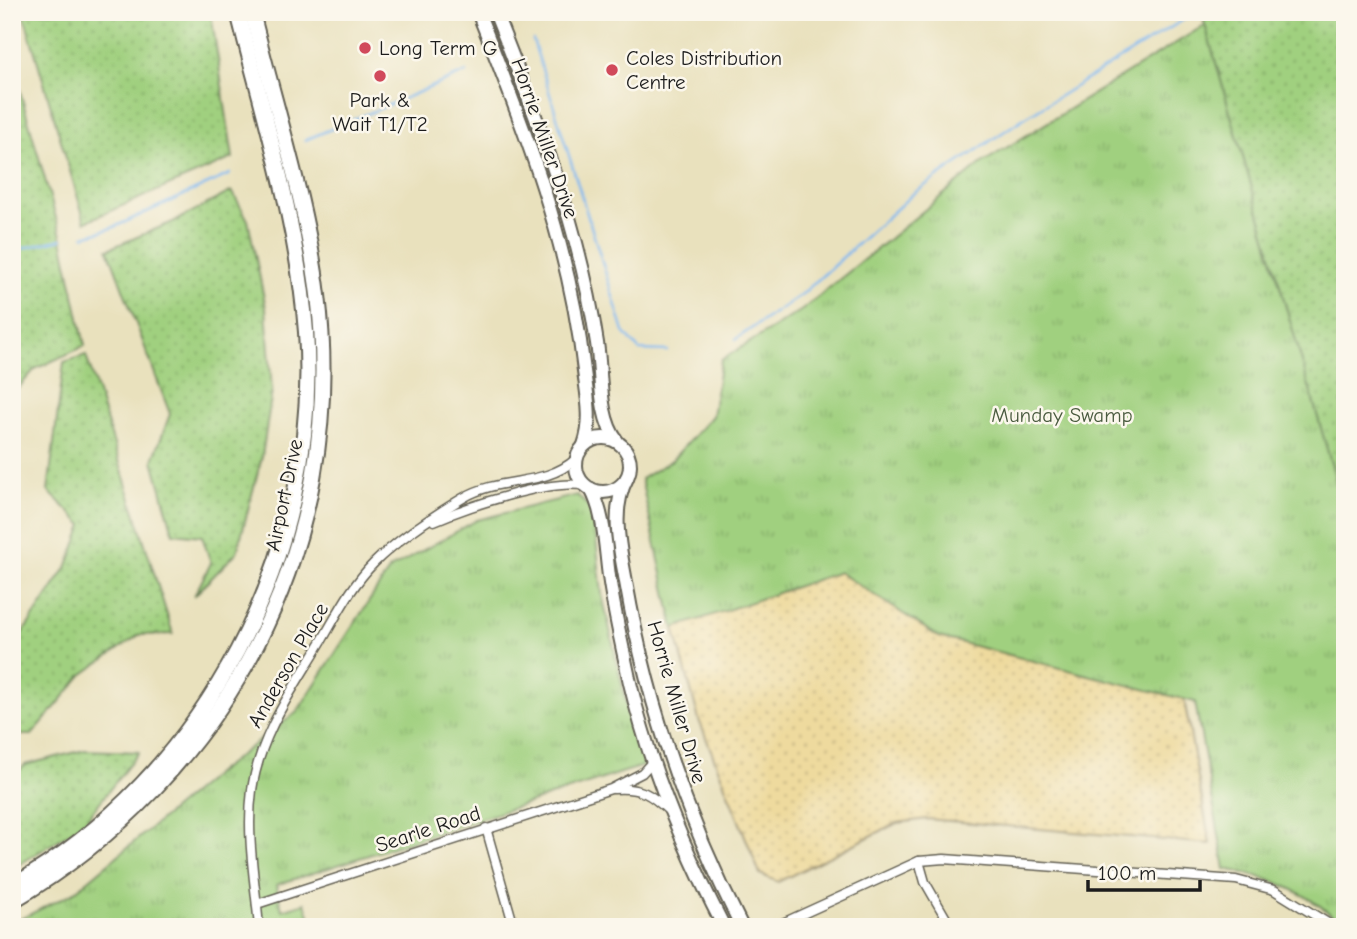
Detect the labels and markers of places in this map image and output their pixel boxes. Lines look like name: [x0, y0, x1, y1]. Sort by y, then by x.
place label: Long Term G: [379, 36, 498, 60]
marker: Long Term G: [357, 40, 373, 56]
place label: Coles Distribution Centre: [626, 46, 782, 94]
marker: Coles Distribution Centre: [604, 62, 620, 78]
marker: Park & Wait T1/T2: [372, 68, 388, 84]
place label: Park & Wait T1/T2: [332, 88, 428, 136]

